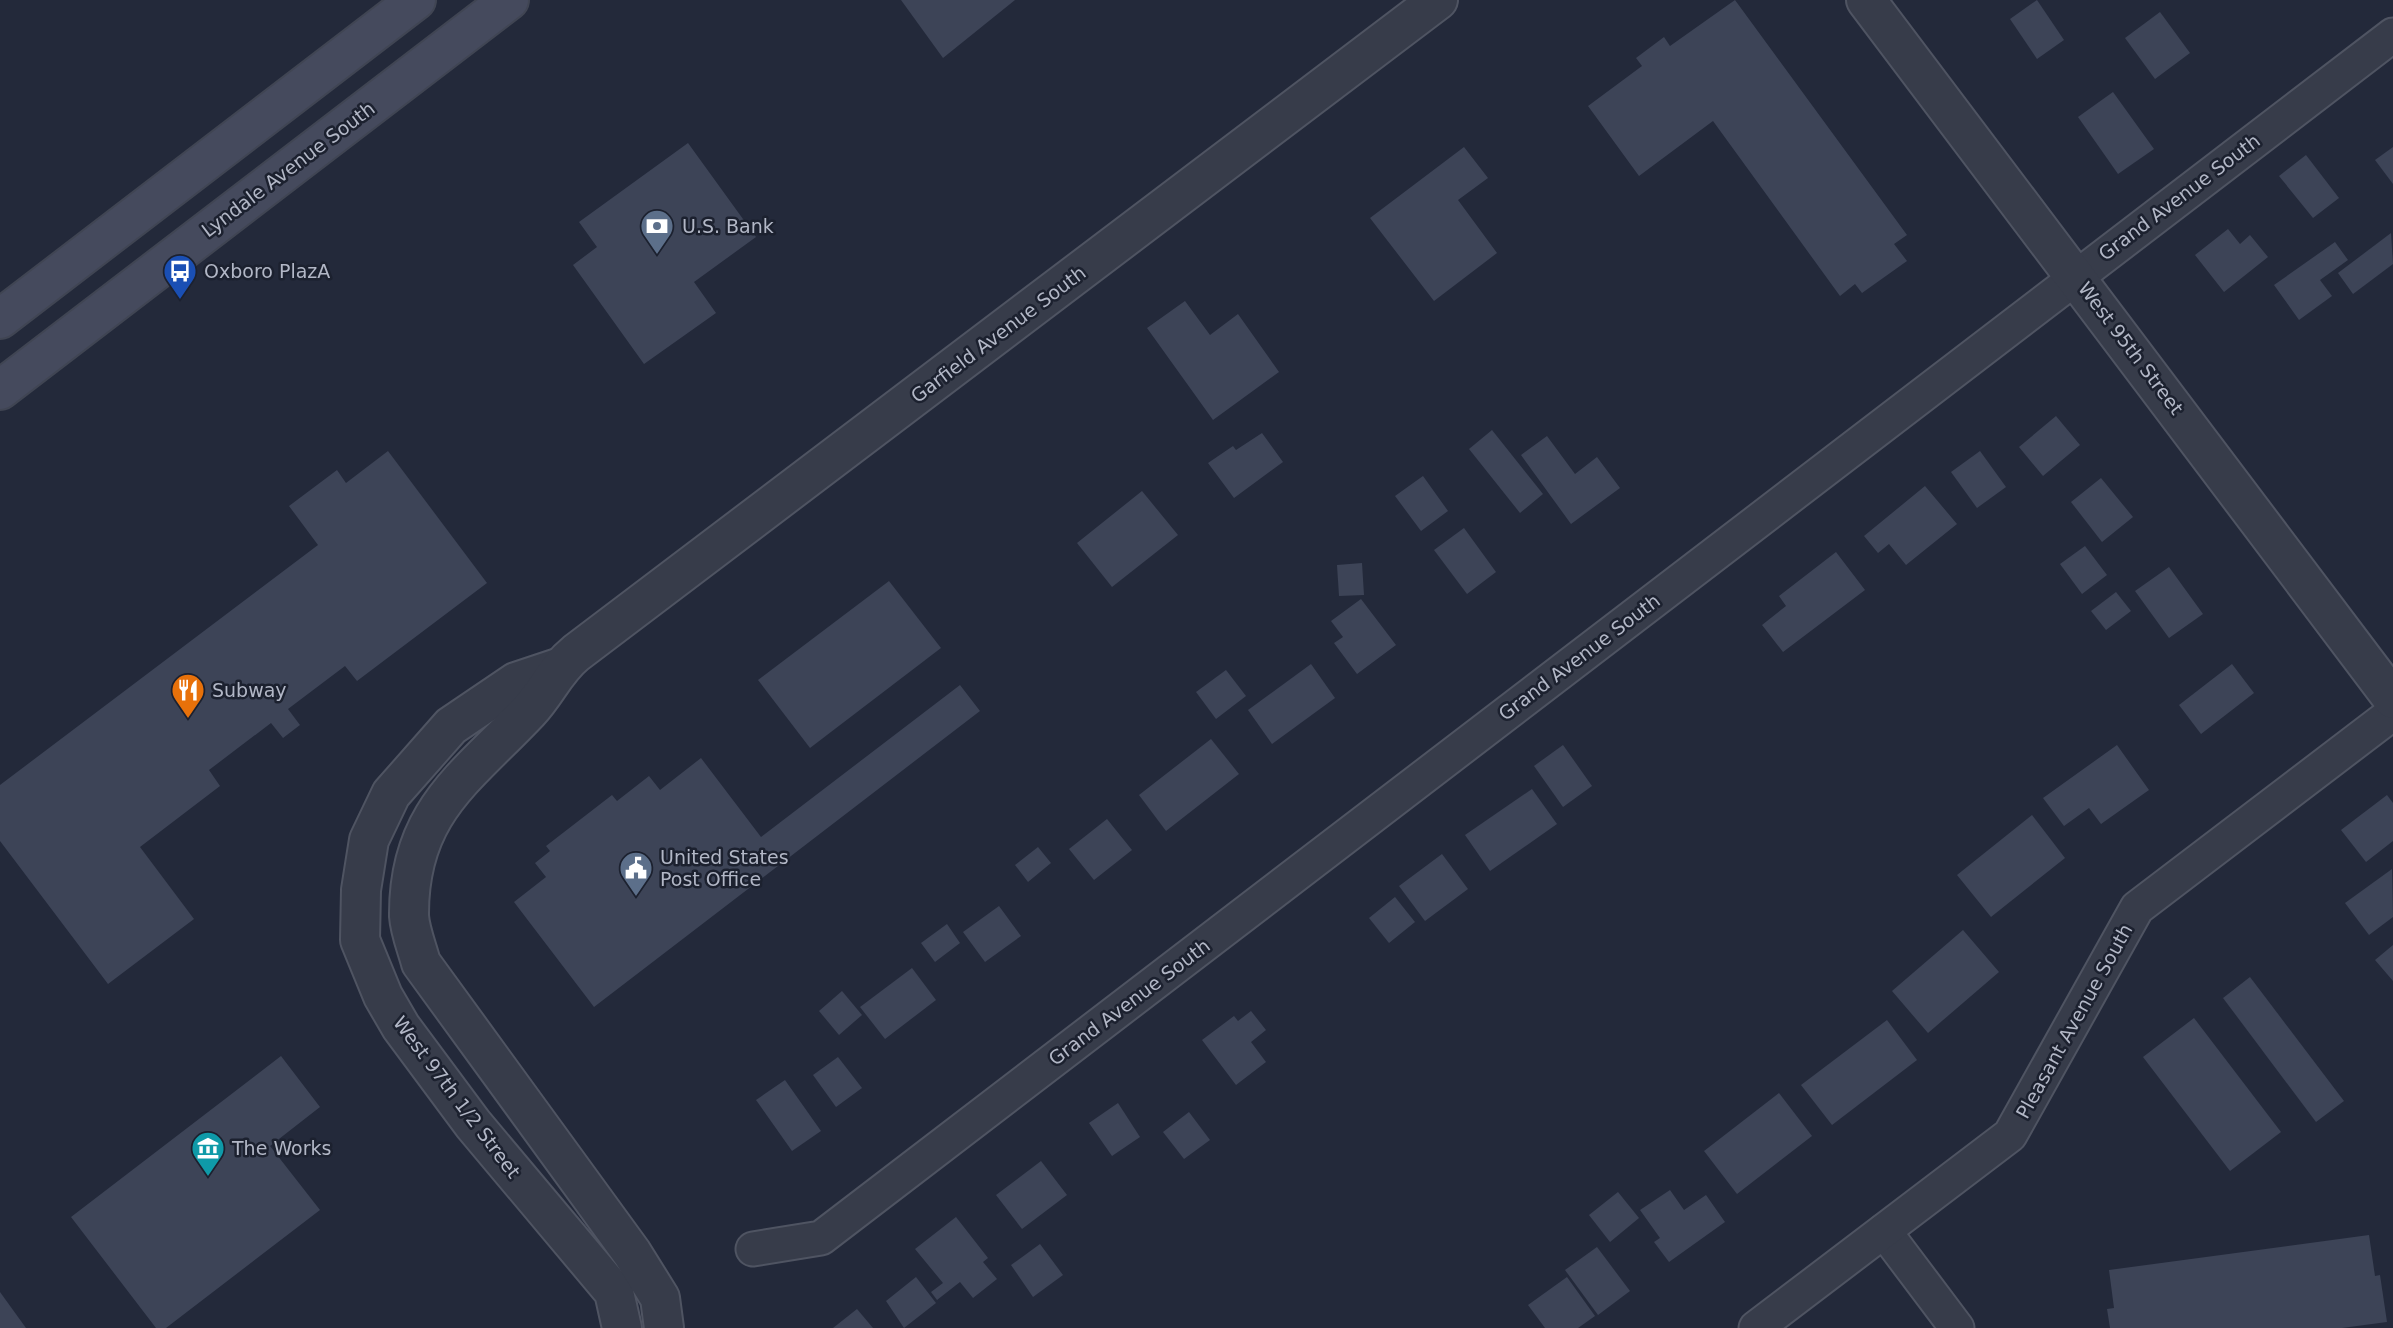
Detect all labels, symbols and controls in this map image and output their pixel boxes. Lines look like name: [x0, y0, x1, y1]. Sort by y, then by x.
street label: Lyndale Avenue South: [197, 97, 379, 241]
street label: Grand Avenue South: [2094, 129, 2264, 265]
bank icon: U.S. Bank: [638, 207, 676, 256]
place label: U.S. Bank: [682, 215, 774, 237]
bus stop icon: Oxboro PlazA: [161, 252, 199, 301]
place label: Oxboro PlazA: [204, 260, 330, 282]
street label: Garfield Avenue South: [906, 261, 1090, 407]
street label: West 95th Street: [2074, 277, 2188, 419]
street label: Grand Avenue South: [1494, 589, 1664, 725]
restaurant icon: Subway: [169, 671, 207, 720]
place label: Subway: [212, 679, 287, 701]
place label: United States Post Office: [660, 846, 789, 890]
public building icon: United States Post Office: [617, 849, 655, 898]
street label: Pleasant Avenue South: [2011, 920, 2137, 1122]
street label: Grand Avenue South: [1044, 934, 1214, 1070]
street label: West 97th 1/2 Street: [389, 1012, 525, 1182]
museum icon: The Works: [189, 1129, 227, 1178]
place label: The Works: [231, 1137, 331, 1159]

